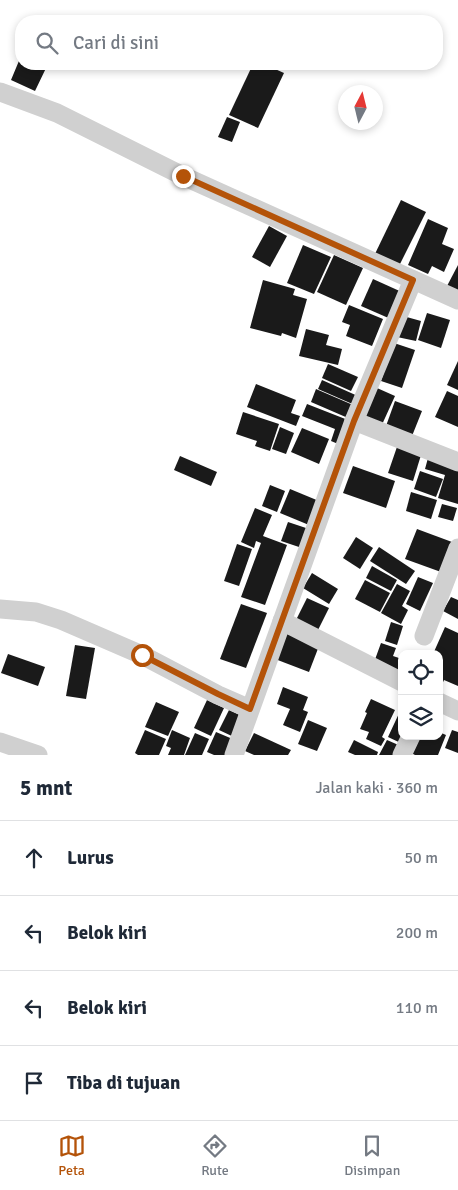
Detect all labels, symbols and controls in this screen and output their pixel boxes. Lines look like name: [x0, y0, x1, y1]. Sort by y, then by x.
search box: [15, 15, 443, 70]
icon: search: [33, 29, 61, 57]
text: Cari di sini: [73, 31, 159, 55]
north arrow: [338, 85, 383, 130]
route end: [172, 165, 195, 188]
route start: [131, 644, 154, 667]
map controls: [398, 650, 443, 740]
button: locate: [398, 650, 443, 695]
button: layers: [398, 695, 443, 740]
text: 5 mnt: [20, 775, 72, 801]
text: Jalan kaki · 360 m: [316, 778, 438, 798]
icon: ahead: [20, 844, 48, 872]
text: Lurus: [67, 846, 114, 870]
text: 50 m: [404, 848, 438, 868]
icon: left: [20, 919, 48, 947]
text: Belok kiri: [67, 921, 147, 945]
text: 200 m: [396, 923, 438, 943]
icon: left: [20, 994, 48, 1022]
text: Belok kiri: [67, 996, 147, 1020]
text: 110 m: [396, 998, 438, 1018]
icon: arrive: [20, 1069, 48, 1097]
text: Tiba di tujuan: [67, 1071, 180, 1095]
tab: Peta: [58, 1132, 86, 1179]
tab: Rute: [201, 1132, 229, 1179]
tab: Disimpan: [344, 1132, 400, 1179]

